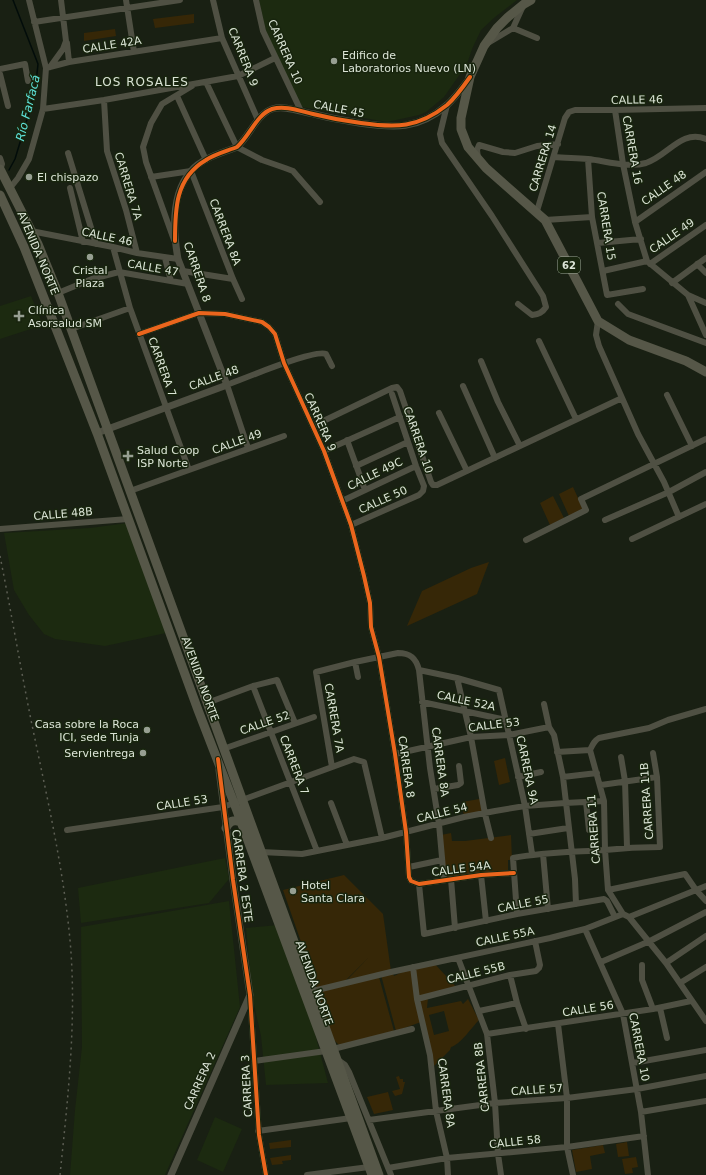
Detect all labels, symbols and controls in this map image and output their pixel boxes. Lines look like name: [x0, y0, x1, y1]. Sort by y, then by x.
street label: CARRERA 10: [265, 18, 305, 86]
street label: CARRERA 9: [225, 26, 261, 88]
street label: CALLE 42A: [82, 34, 143, 56]
place label: Edifico de Laboratorios Nuevo (LN): [342, 49, 476, 75]
marker: Edifico de Laboratorios Nuevo (LN): [329, 56, 339, 66]
water label: Río Farfacá: [13, 74, 43, 142]
district label: LOS ROSALES: [95, 75, 189, 89]
street label: CALLE 46: [611, 93, 663, 107]
street label: CALLE 45: [312, 98, 366, 120]
street label: CARRERA 16: [620, 115, 644, 185]
street label: CARRERA 14: [527, 123, 559, 193]
street label: CARRERA 7A: [112, 151, 145, 222]
street label: CALLE 48: [639, 168, 689, 208]
place label: El chispazo: [37, 171, 99, 184]
marker: El chispazo: [24, 172, 34, 182]
street label: CARRERA 15: [594, 191, 618, 261]
street label: CARRERA 8A: [206, 197, 244, 268]
street label: AVENIDA NORTE: [15, 209, 61, 297]
street label: CALLE 49: [647, 216, 697, 256]
street label: CALLE 46: [80, 225, 134, 249]
street label: CARRERA 8: [181, 240, 213, 304]
marker: Cristal Plaza: [85, 252, 95, 262]
street label: CALLE 47: [126, 257, 180, 279]
road number: 62: [558, 257, 580, 273]
place label: Cristal Plaza: [72, 264, 108, 290]
place label: Clínica Asorsalud SM: [28, 304, 102, 330]
marker: Clínica Asorsalud SM: [13, 310, 25, 322]
street label: CARRERA 7: [145, 335, 179, 399]
street label: CALLE 48: [187, 363, 241, 393]
street label: CARRERA 9: [301, 391, 339, 453]
street label: CARRERA 10: [401, 405, 435, 475]
street label: CALLE 49: [210, 427, 264, 457]
place label: Salud Coop ISP Norte: [137, 444, 199, 470]
marker: Salud Coop ISP Norte: [122, 450, 134, 462]
street label: CALLE 49C: [345, 455, 405, 493]
street label: CALLE 50: [357, 484, 409, 516]
street label: CALLE 48B: [33, 505, 93, 523]
street label: AVENIDA NORTE: [179, 635, 221, 723]
street label: CARRERA 7A: [322, 682, 347, 754]
street label: CALLE 52A: [436, 688, 497, 714]
street label: CALLE 52: [238, 708, 292, 738]
street label: CALLE 53: [467, 715, 521, 735]
place label: Casa sobre la Roca ICI, sede Tunja: [35, 718, 139, 744]
marker: Casa sobre la Roca ICI, sede Tunja: [142, 725, 152, 735]
street label: CARRERA 8A: [429, 726, 451, 798]
street label: CARRERA 7: [277, 733, 311, 797]
street label: CARRERA 9A: [513, 734, 541, 806]
street label: CARRERA 8: [395, 735, 417, 799]
place label: Servientrega: [64, 747, 135, 760]
marker: Servientrega: [138, 748, 148, 758]
street label: CARRERA 11B: [638, 762, 656, 840]
street label: CALLE 53: [155, 793, 209, 813]
street label: CARRERA 11: [585, 794, 603, 864]
street label: CALLE 54: [415, 800, 469, 826]
street label: CARRERA 2 ESTE: [229, 829, 255, 923]
street label: CALLE 54A: [431, 859, 492, 879]
place label: Hotel Santa Clara: [301, 879, 365, 905]
marker: Hotel Santa Clara: [288, 886, 298, 896]
street label: CALLE 55: [496, 893, 550, 915]
street label: CALLE 55A: [475, 924, 536, 950]
street label: AVENIDA NORTE: [293, 939, 335, 1027]
street label: CALLE 55B: [446, 960, 506, 986]
street label: CALLE 56: [561, 999, 615, 1019]
street label: CARRERA 10: [626, 1012, 652, 1082]
street label: CARRERA 8B: [472, 1041, 492, 1113]
street label: CARRERA 2: [181, 1050, 219, 1112]
street label: CARRERA 3: [239, 1054, 255, 1118]
street label: CARRERA 8A: [435, 1057, 457, 1129]
street label: CALLE 57: [511, 1082, 563, 1098]
street label: CALLE 58: [489, 1133, 541, 1151]

